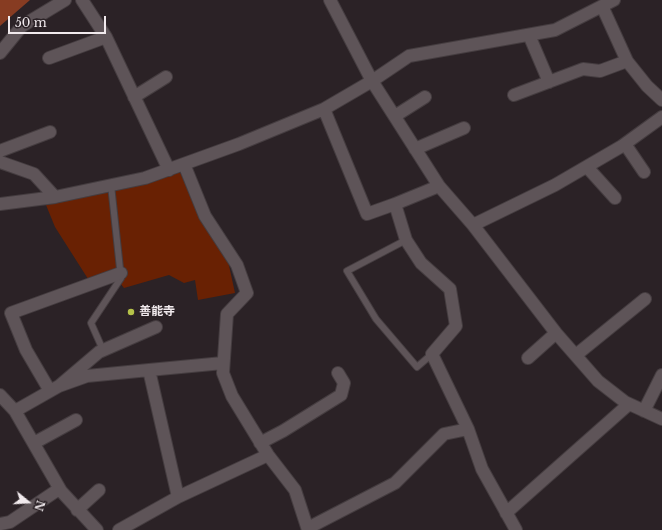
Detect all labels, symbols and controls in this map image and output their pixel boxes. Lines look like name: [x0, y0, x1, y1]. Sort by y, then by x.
scale bar: [10, 8, 108, 34]
text: 50 m: [15, 15, 47, 30]
place label: 善能寺: [139, 305, 175, 319]
marker: 善能寺: [126, 307, 136, 317]
north arrow: [8, 482, 48, 522]
text: N: [31, 499, 48, 513]

